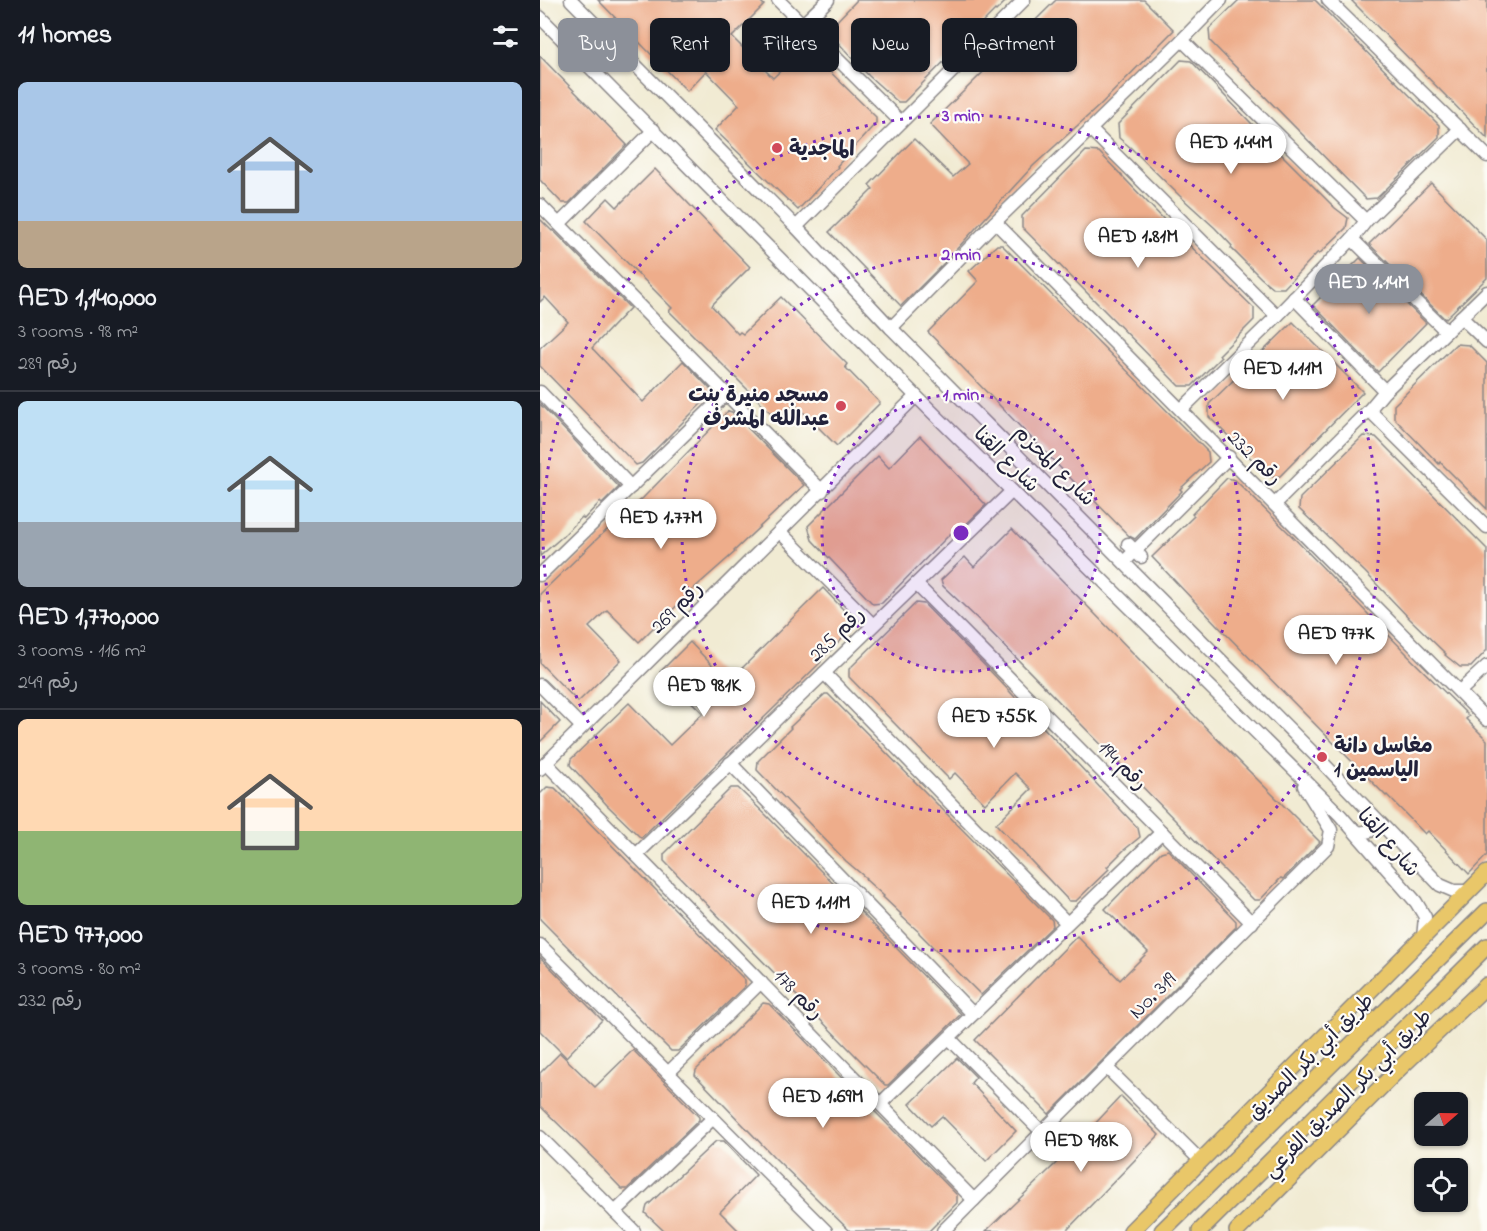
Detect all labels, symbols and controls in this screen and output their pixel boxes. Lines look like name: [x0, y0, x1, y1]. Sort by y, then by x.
text: 11 homes: [18, 17, 112, 55]
chip: Buy: [558, 18, 638, 72]
chip: Rent: [650, 18, 730, 72]
chip: Filters: [742, 18, 839, 72]
chip: New: [851, 18, 930, 72]
chip: Apartment: [942, 18, 1077, 72]
icon: filters: [489, 20, 522, 53]
text: 3 min: [941, 104, 980, 130]
icon: home: [216, 121, 324, 229]
pin: AED 1.44M: [1162, 124, 1300, 175]
text: AED 1.44M: [1189, 129, 1273, 158]
place label: الماجدية: [789, 135, 855, 165]
marker: الماجدية: [770, 141, 784, 155]
pin: AED 1.81M: [1069, 218, 1207, 269]
text: AED 1.81M: [1098, 223, 1178, 252]
text: 2 min: [940, 243, 981, 269]
pin: AED 1.14M: [1300, 264, 1438, 315]
text: AED 1.14M: [1328, 269, 1410, 298]
text: AED 1,140,000: [18, 280, 156, 318]
text: 3 rooms · 98 m²: [18, 318, 138, 347]
text: رقم 289: [18, 350, 78, 379]
pin: AED 1.11M: [1214, 350, 1352, 401]
text: AED 1.11M: [1243, 355, 1323, 384]
place label: مسجد منيرة بنت عبدالله المشرف: [688, 381, 829, 435]
text: 1 min: [943, 383, 979, 409]
marker: مسجد منيرة بنت عبدالله المشرف: [834, 399, 848, 413]
street label: شارع المحزم: [1006, 419, 1101, 514]
street label: شارع القنا: [966, 421, 1045, 500]
street label: رقم 232: [1219, 424, 1288, 493]
icon: home: [216, 440, 324, 548]
pin: AED 1.77M: [592, 499, 730, 550]
text: AED 1.77M: [619, 504, 703, 533]
centre of rings: [951, 523, 971, 543]
street label: رقم 269: [644, 575, 711, 642]
text: AED 1,770,000: [18, 599, 159, 637]
street label: رقم 285: [802, 601, 872, 670]
pin: AED 977K: [1274, 615, 1398, 666]
text: AED 977K: [1298, 620, 1374, 649]
text: 3 rooms · 116 m²: [18, 637, 146, 666]
pin: AED 981K: [642, 667, 766, 718]
text: رقم 249: [18, 669, 78, 698]
text: AED 981K: [667, 672, 741, 701]
pin: AED 755K: [932, 698, 1056, 749]
text: AED 755K: [952, 703, 1036, 732]
place label: مغاسل دانة الياسمين 1: [1334, 732, 1433, 786]
street label: رقم 194: [1090, 735, 1153, 798]
marker: مغاسل دانة الياسمين 1: [1315, 750, 1329, 764]
icon: home: [216, 758, 324, 866]
street label: شارع القنا: [1349, 802, 1426, 884]
pin: AED 1.11M: [742, 884, 880, 935]
text: AED 1.11M: [771, 889, 851, 918]
text: AED 977,000: [18, 917, 143, 955]
text: 3 rooms · 80 m²: [18, 955, 141, 984]
street label: رقم 178: [766, 963, 830, 1028]
street label: No. 319: [1123, 965, 1184, 1027]
text: رقم 232: [18, 987, 82, 1016]
street label: طريق أبي بكر الصديق: [1241, 987, 1383, 1129]
street label: طريق أبي بكر الصديق الفرعي: [1257, 1003, 1441, 1187]
pin: AED 1.69M: [754, 1078, 892, 1129]
text: AED 1.69M: [782, 1083, 864, 1112]
north arrow: [1414, 1092, 1468, 1146]
map controls: [1414, 1092, 1468, 1212]
pin: AED 918K: [1019, 1122, 1143, 1173]
text: AED 918K: [1044, 1127, 1118, 1156]
button: locate: [1414, 1158, 1468, 1212]

